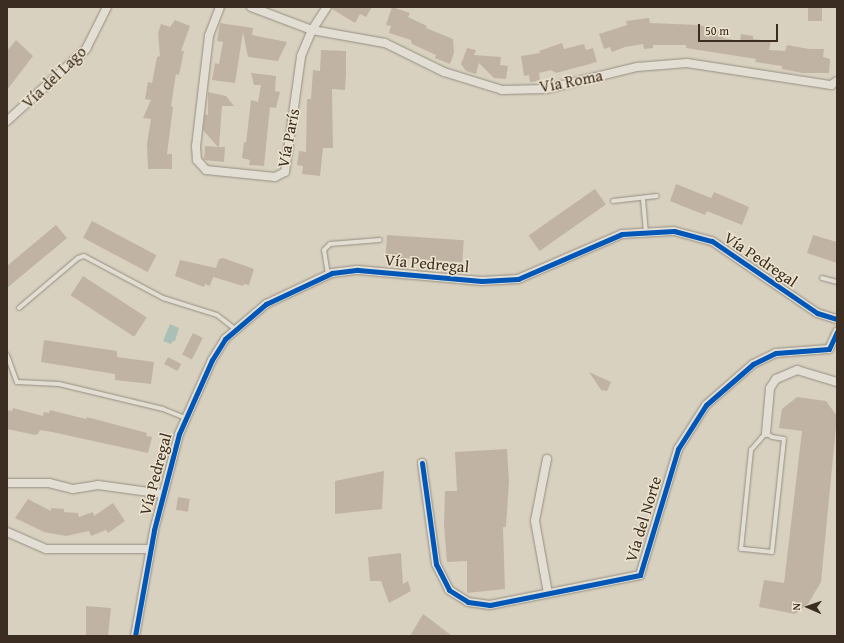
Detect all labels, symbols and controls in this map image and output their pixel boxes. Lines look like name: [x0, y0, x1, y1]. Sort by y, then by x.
scale bar: [700, 16, 780, 42]
text: 50 m: [705, 22, 729, 39]
street label: Vía del Lago: [18, 42, 90, 112]
street label: Vía Roma: [538, 65, 604, 97]
street label: Vía París: [273, 107, 303, 169]
street label: Vía Pedregal: [721, 227, 801, 291]
street label: Vía Pedregal: [384, 250, 470, 276]
street label: Vía Pedregal: [135, 431, 175, 517]
street label: Vía del Norte: [621, 474, 665, 564]
north arrow: [788, 587, 828, 627]
text: N: [788, 603, 804, 611]

